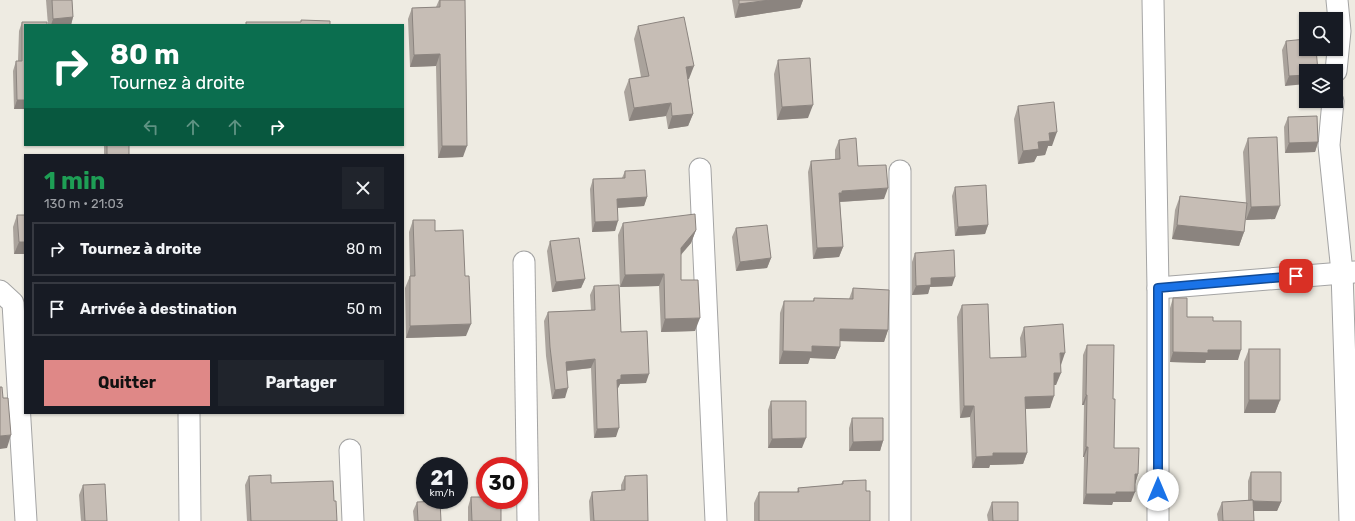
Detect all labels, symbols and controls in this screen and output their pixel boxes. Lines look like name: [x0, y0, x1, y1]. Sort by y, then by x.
map controls: [1299, 12, 1343, 108]
button: search: [1299, 12, 1343, 56]
text: 80 m: [110, 38, 180, 71]
icon: right: [44, 40, 96, 92]
button: layers: [1299, 64, 1343, 108]
text: Tournez à droite: [110, 72, 245, 94]
icon: left: [140, 116, 162, 138]
icon: ahead: [182, 116, 204, 138]
icon: ahead: [224, 116, 246, 138]
icon: right: [266, 116, 288, 138]
text: 1 min: [44, 167, 105, 195]
button: close: [342, 167, 384, 209]
text: 130 m · 21:03: [44, 196, 124, 211]
icon: right: [46, 238, 68, 260]
text: Tournez à droite: [80, 240, 201, 258]
text: 80 m: [346, 240, 382, 258]
pin: [1279, 259, 1313, 293]
icon: arrive: [1285, 265, 1307, 287]
icon: arrive: [46, 298, 68, 320]
text: Arrivée à destination: [80, 300, 237, 318]
text: 50 m: [347, 300, 382, 318]
button: Quitter: [44, 360, 210, 406]
button: Partager: [218, 360, 384, 406]
speed limit sign: 30: [476, 457, 528, 509]
text: 21: [431, 466, 453, 490]
position arrow: [1137, 469, 1179, 511]
text: km/h: [430, 487, 454, 499]

